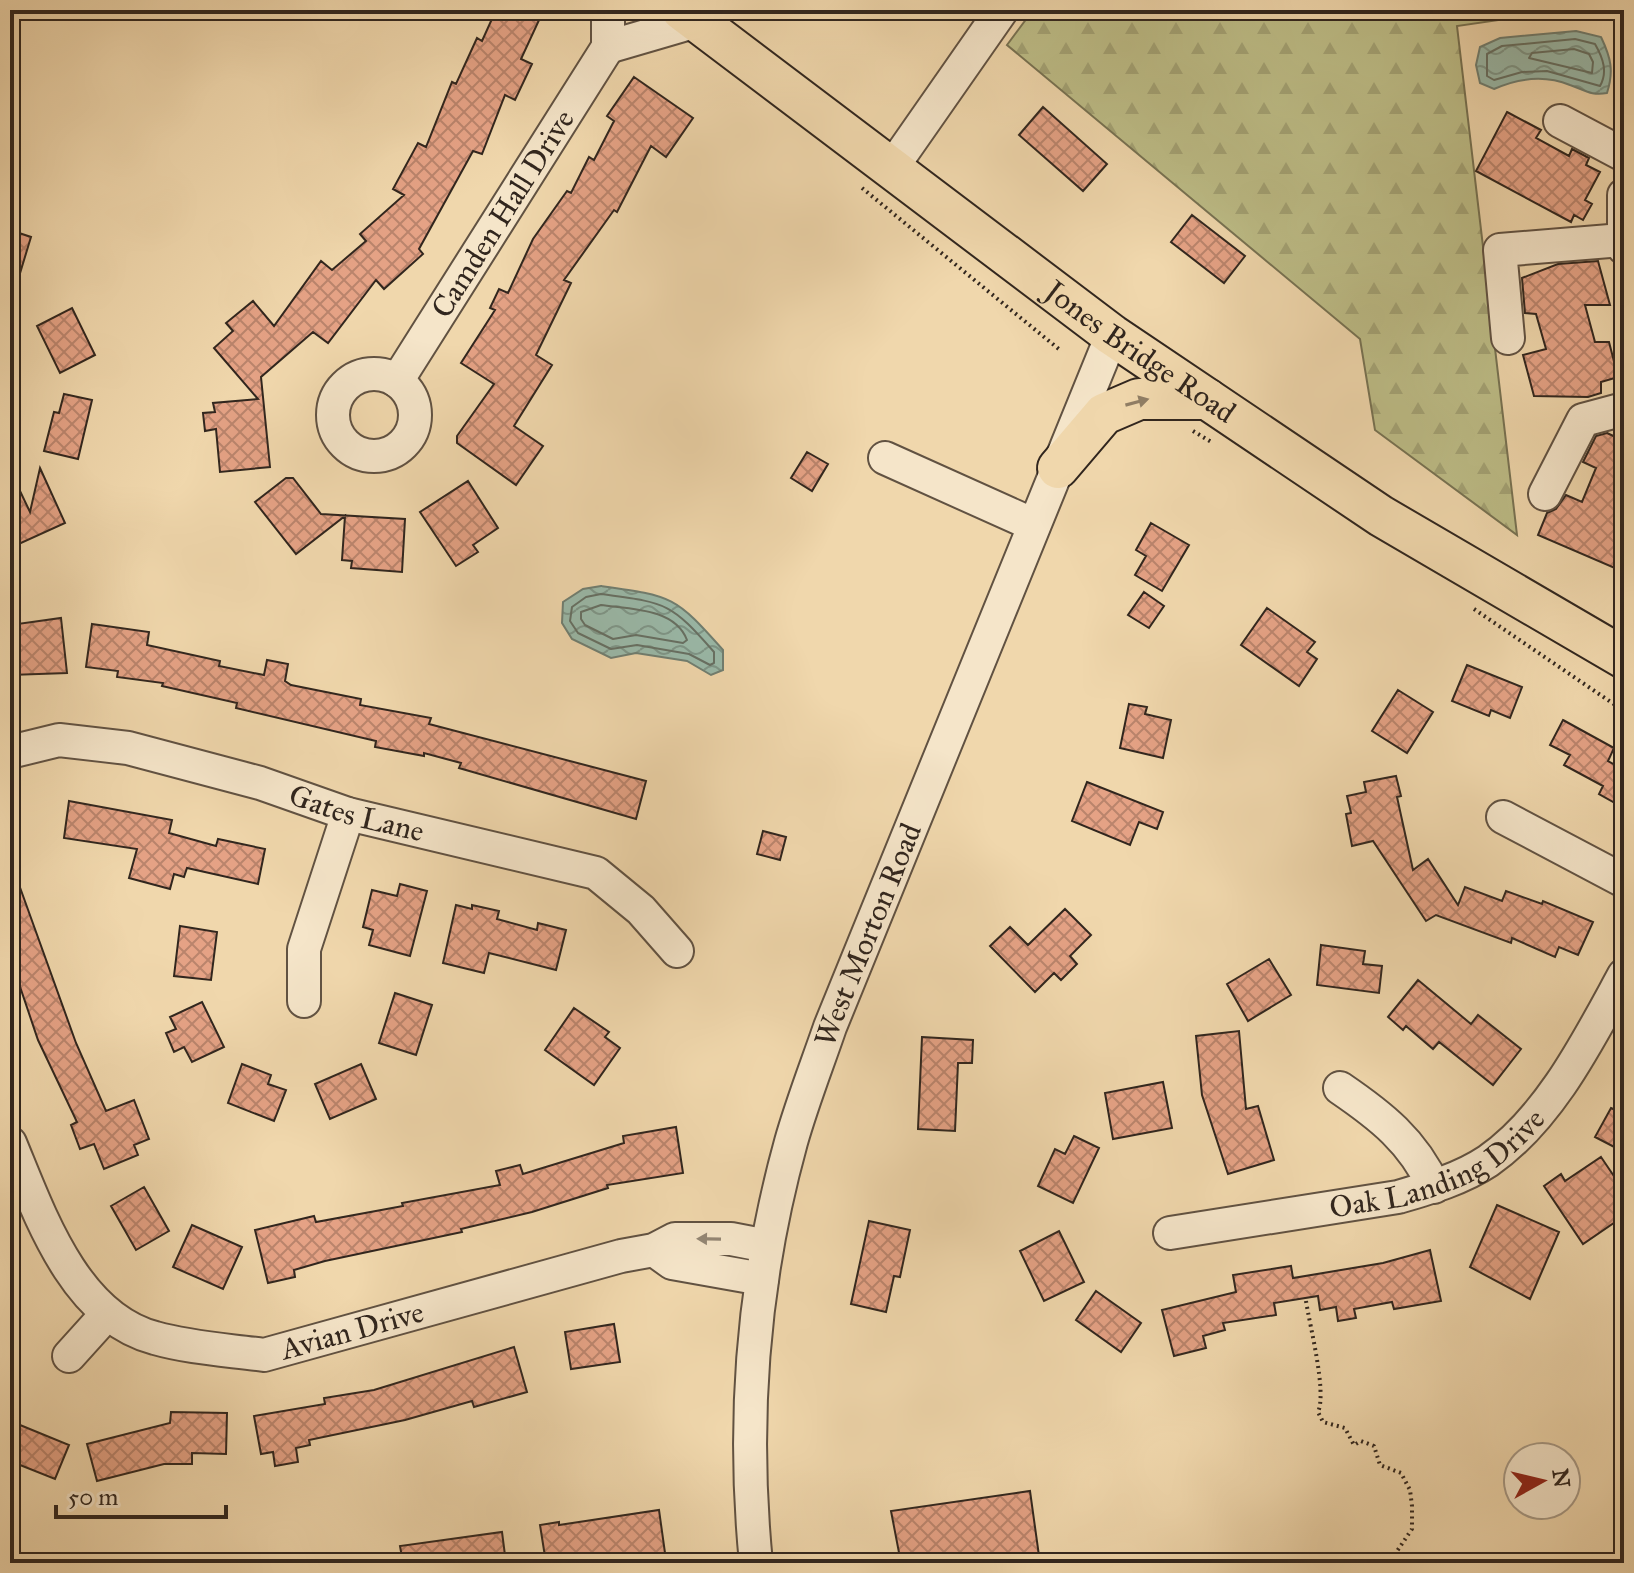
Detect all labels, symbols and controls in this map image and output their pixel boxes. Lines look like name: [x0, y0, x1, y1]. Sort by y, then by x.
street label: Camden Hall Drive: [424, 103, 582, 324]
street label: Jones Bridge Road: [1036, 271, 1242, 431]
one-way arrow: [1124, 396, 1149, 408]
street label: Gates Lane: [284, 777, 428, 849]
street label: West Morton Road: [807, 818, 929, 1051]
street label: Oak Landing Drive: [1327, 1101, 1553, 1226]
one-way arrow: [696, 1233, 721, 1245]
street label: Avian Drive: [275, 1294, 428, 1368]
north arrow: [1502, 1441, 1582, 1521]
text: N: [1547, 1467, 1576, 1490]
scale bar: [56, 1469, 226, 1519]
text: 50 m: [68, 1482, 118, 1512]

